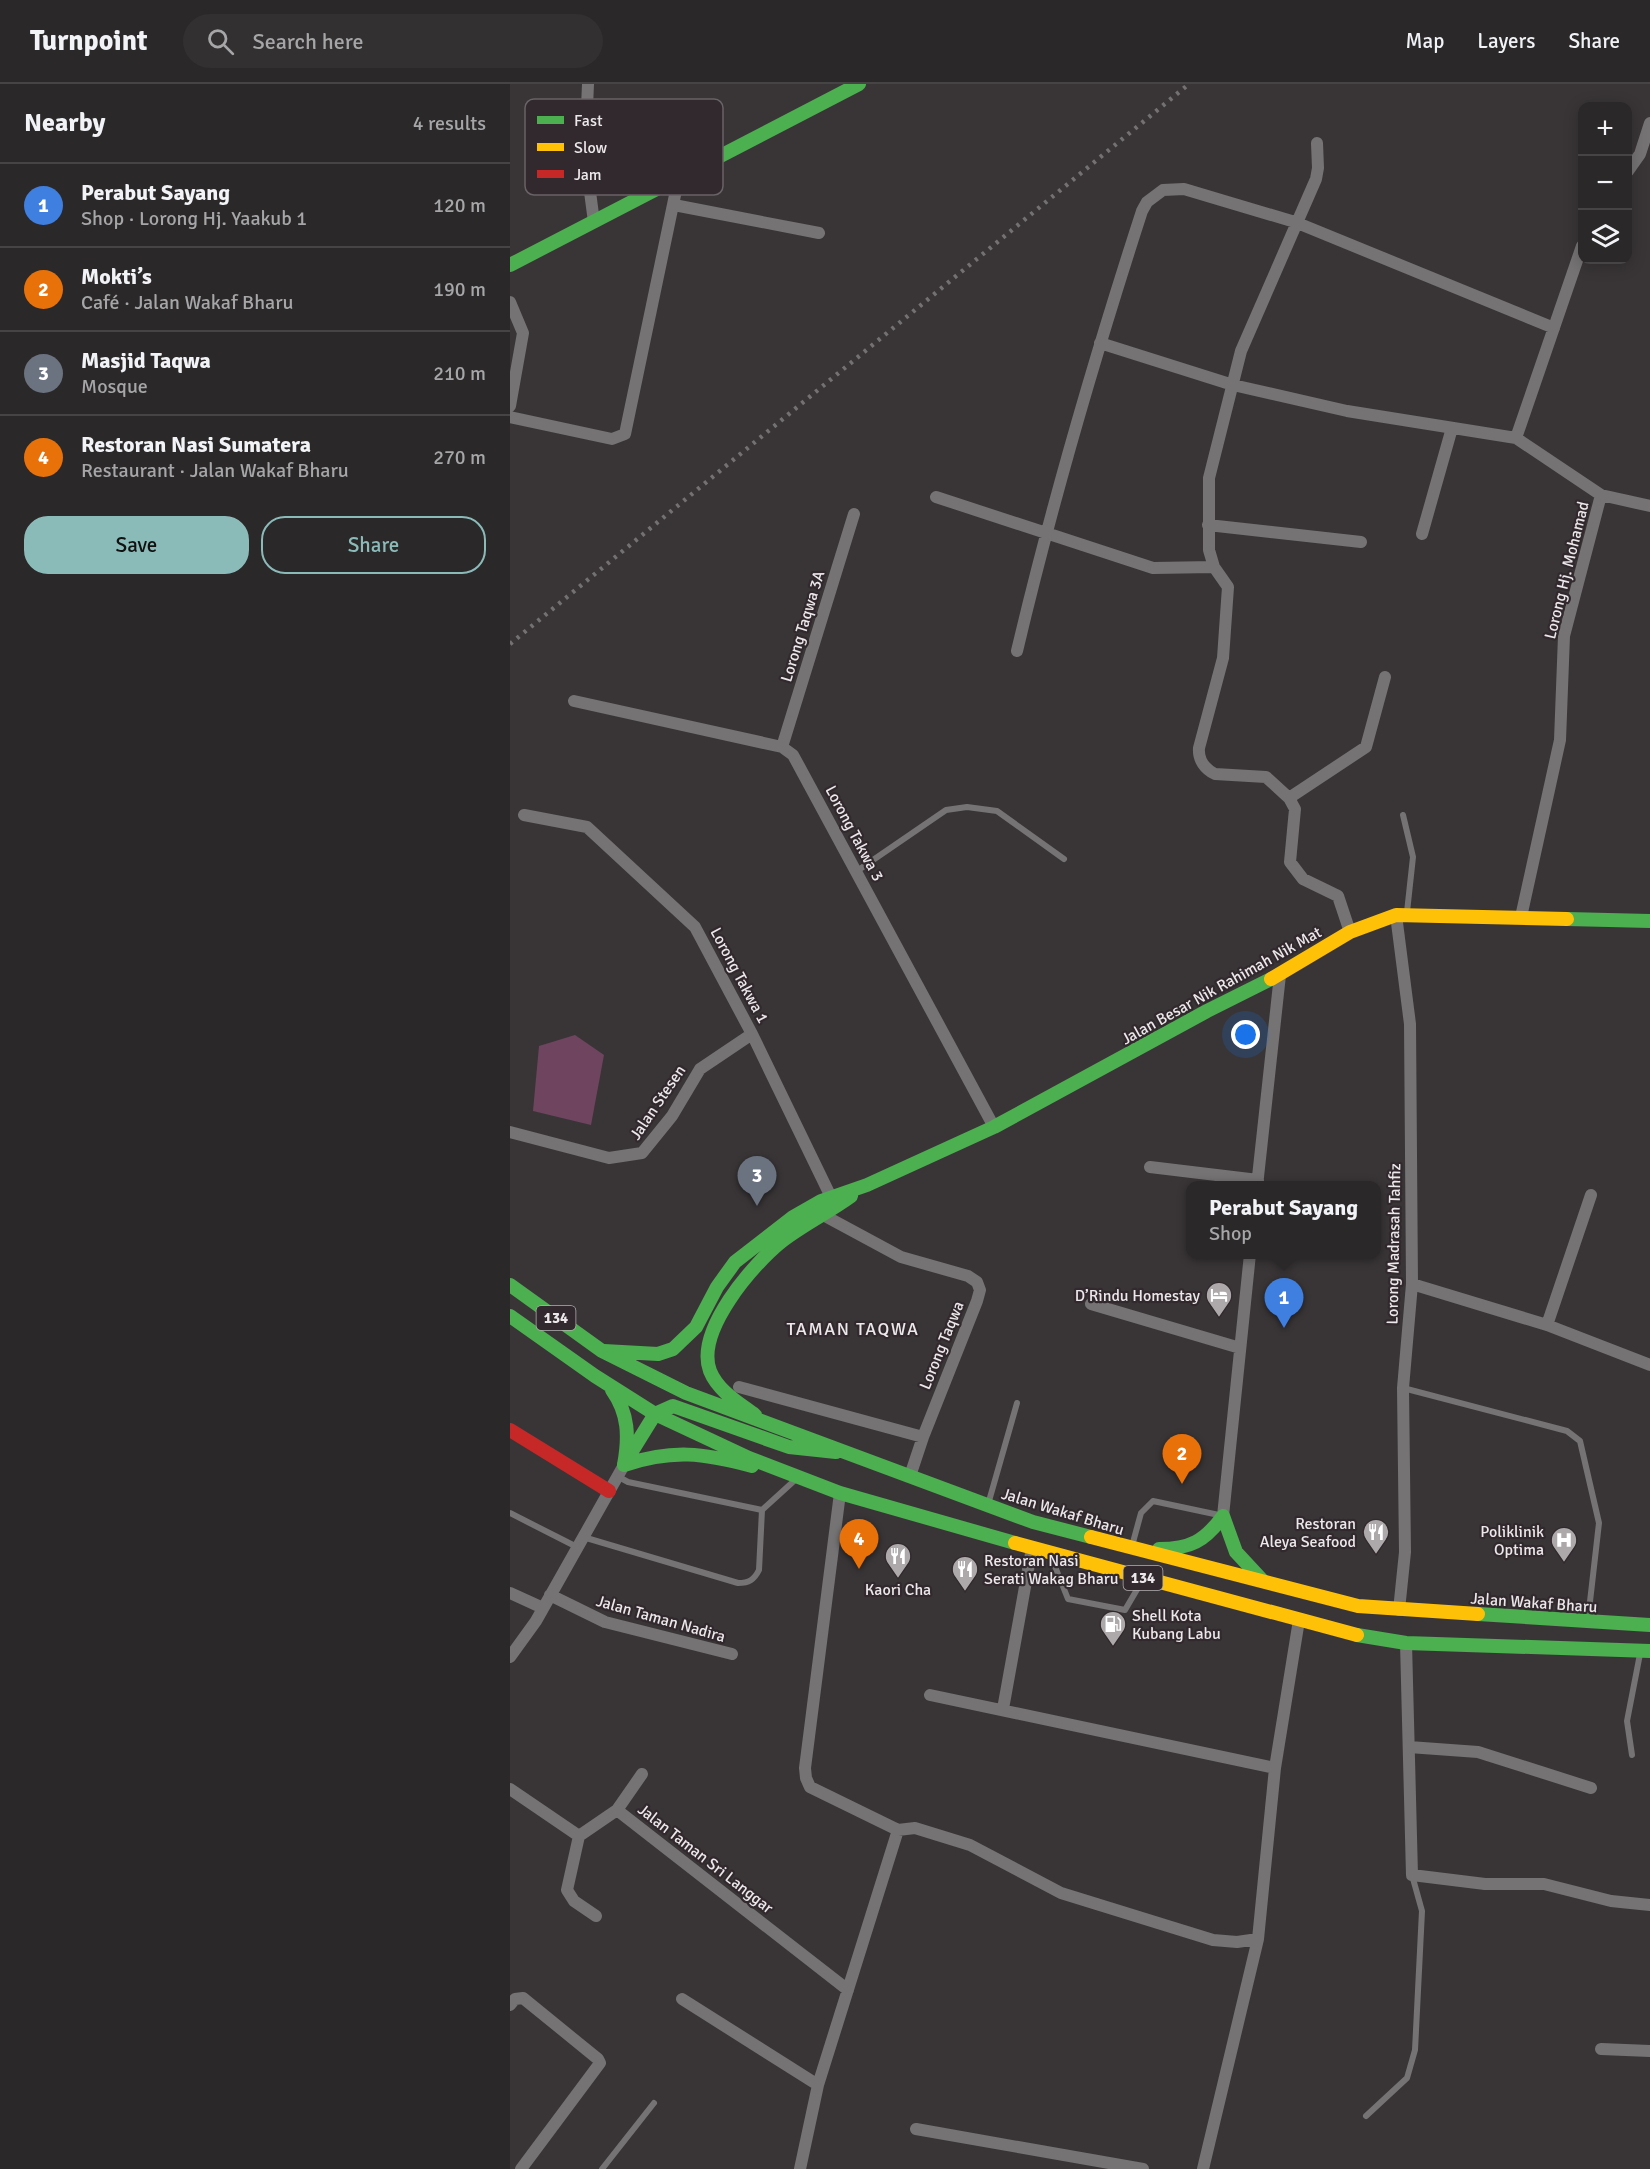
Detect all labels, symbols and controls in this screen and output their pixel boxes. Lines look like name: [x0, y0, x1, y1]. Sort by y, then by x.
search box: [183, 14, 603, 68]
text: Turnpoint: [30, 24, 147, 58]
icon: search: [204, 25, 237, 58]
text: Search here: [252, 28, 363, 55]
text: Map: [1406, 28, 1444, 54]
text: Layers: [1477, 28, 1535, 54]
text: Share: [1568, 28, 1620, 54]
legend: [525, 99, 723, 195]
map controls: [1578, 102, 1632, 264]
button: +: [1578, 102, 1632, 156]
text: Nearby: [24, 107, 105, 139]
text: 4 results: [413, 111, 486, 136]
text: Fast: [574, 111, 603, 131]
text: Slow: [574, 138, 608, 158]
button: −: [1578, 156, 1632, 210]
text: Jam: [574, 165, 602, 185]
text: Perabut Sayang: [81, 179, 230, 206]
text: 1: [38, 193, 49, 218]
text: 120 m: [433, 193, 486, 218]
text: Shop · Lorong Hj. Yaakub 1: [81, 206, 307, 231]
button: layers: [1578, 210, 1632, 264]
text: Mokti’s: [81, 263, 152, 290]
text: 2: [38, 277, 49, 302]
text: 190 m: [433, 277, 486, 302]
text: Café · Jalan Wakaf Bharu: [81, 290, 294, 315]
text: Masjid Taqwa: [81, 347, 211, 374]
text: 3: [38, 361, 49, 386]
text: 210 m: [433, 361, 486, 386]
text: Mosque: [81, 374, 148, 399]
text: Restoran Nasi Sumatera: [81, 431, 311, 458]
text: 4: [38, 445, 49, 470]
text: 270 m: [433, 445, 486, 470]
text: Restaurant · Jalan Wakaf Bharu: [81, 458, 349, 483]
street label: Lorong Hj. Mohamad: [1540, 499, 1594, 641]
button: Save: [24, 516, 249, 574]
button: Share: [261, 516, 486, 574]
street label: Lorong Taqwa 3A: [777, 568, 829, 684]
street label: Lorong Takwa 3: [821, 782, 888, 885]
street label: Jalan Besar Nik Rahimah Nik Mat: [1118, 922, 1325, 1049]
street label: Lorong Takwa 1: [706, 924, 773, 1027]
your location: [1231, 1020, 1260, 1049]
street label: Jalan Stesen: [625, 1061, 690, 1144]
pin: 3: [738, 1156, 776, 1206]
street label: Lorong Madrasah Tahfiz: [1383, 1163, 1405, 1325]
popup: [1186, 1181, 1381, 1259]
text: Perabut Sayang: [1209, 1194, 1358, 1221]
text: Shop: [1209, 1221, 1252, 1246]
pin: 1: [1264, 1278, 1304, 1328]
hotel icon: D’Rindu Homestay: [1204, 1280, 1234, 1318]
place label: D’Rindu Homestay: [1075, 1286, 1201, 1306]
street label: Lorong Taqwa: [915, 1298, 969, 1393]
road number: 134: [536, 1306, 576, 1330]
district label: TAMAN TAQWA: [787, 1318, 919, 1340]
pin: 2: [1162, 1434, 1202, 1484]
street label: Jalan Wakaf Bharu: [999, 1484, 1126, 1540]
place label: Restoran Aleya Seafood: [1260, 1514, 1356, 1552]
restaurant icon: Restoran Aleya Seafood: [1361, 1517, 1391, 1555]
pin: 4: [840, 1520, 878, 1569]
place label: Poliklinik Optima: [1480, 1522, 1544, 1560]
hospital icon: Poliklinik Optima: [1549, 1525, 1579, 1563]
restaurant icon: Kaori Cha: [883, 1541, 913, 1579]
place label: Restoran Nasi Serati Wakag Bharu: [984, 1551, 1119, 1589]
restaurant icon: Restoran Nasi Serati Wakag Bharu: [950, 1554, 980, 1592]
road number: 134: [1124, 1566, 1162, 1590]
place label: Kaori Cha: [865, 1580, 931, 1600]
street label: Jalan Wakaf Bharu: [1470, 1589, 1598, 1617]
street label: Jalan Taman Nadira: [594, 1591, 728, 1647]
place label: Shell Kota Kubang Labu: [1132, 1606, 1221, 1644]
fuel station icon: Shell Kota Kubang Labu: [1098, 1609, 1128, 1647]
street label: Jalan Taman Sri Langgar: [634, 1800, 777, 1918]

